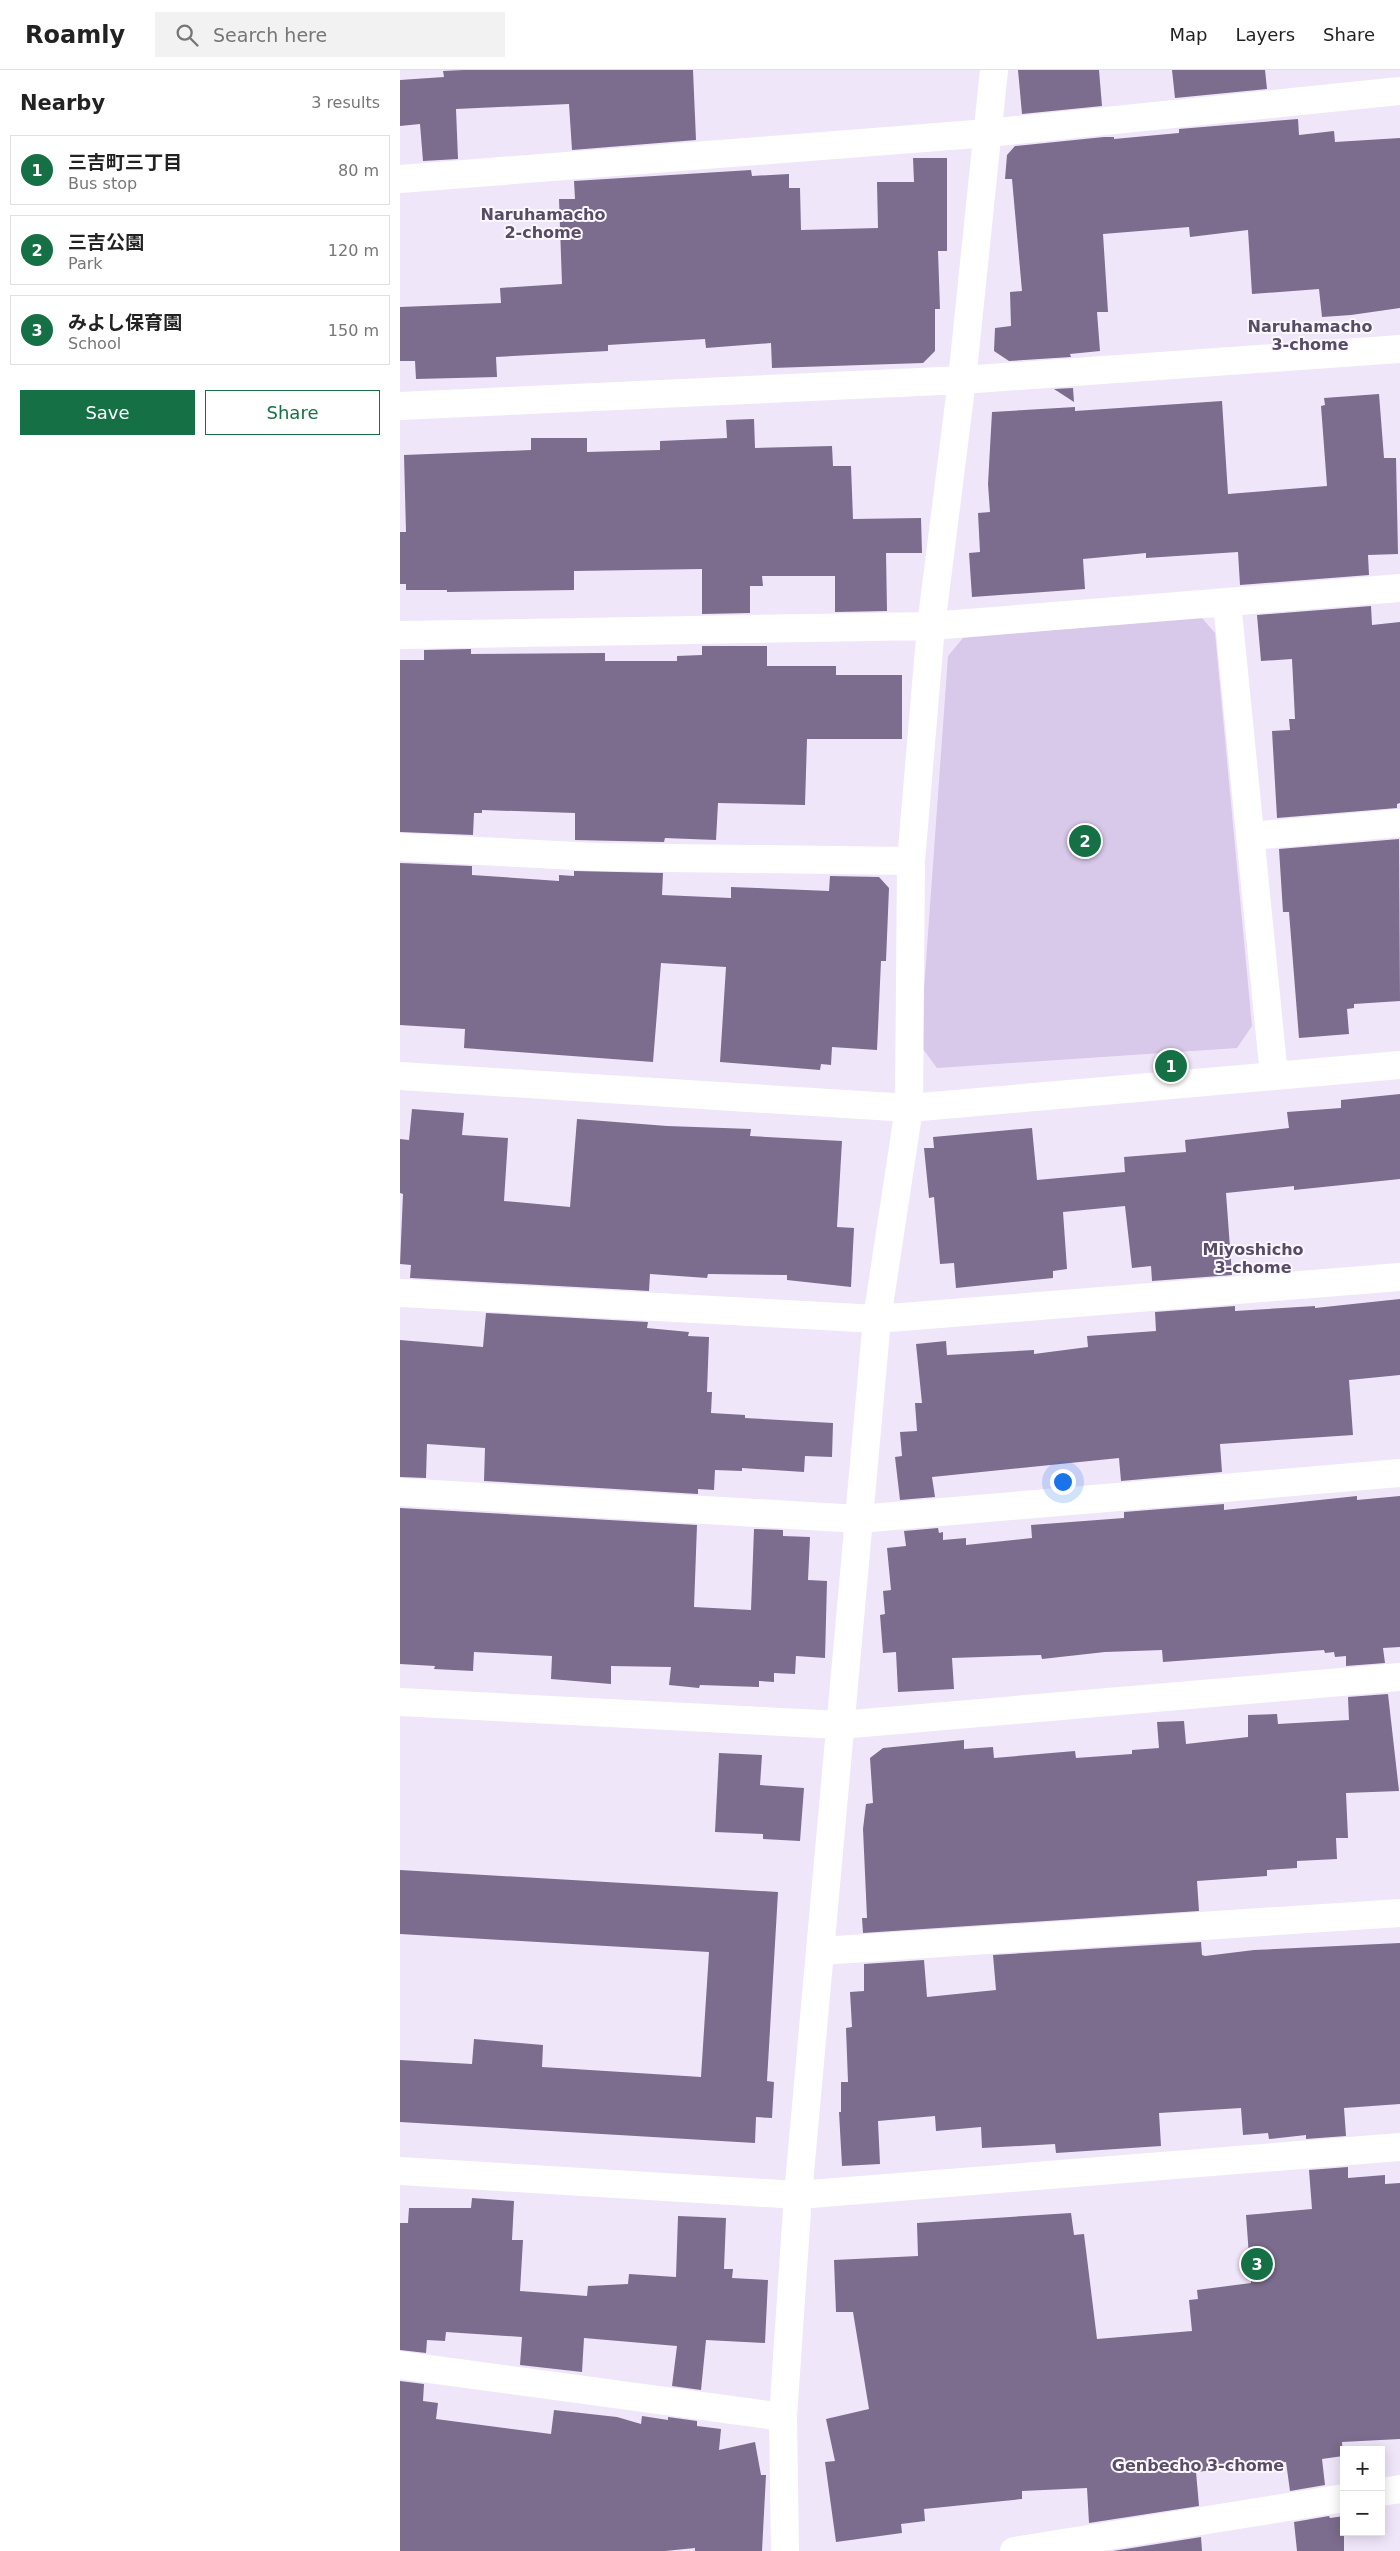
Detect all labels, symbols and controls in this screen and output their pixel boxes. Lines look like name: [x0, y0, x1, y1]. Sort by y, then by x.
search box: [155, 12, 505, 57]
text: Roamly: [25, 21, 125, 49]
icon: search: [173, 21, 201, 49]
text: Search here: [213, 24, 327, 46]
text: Map: [1169, 24, 1207, 45]
text: Layers: [1235, 24, 1295, 45]
text: Share: [1323, 24, 1375, 45]
text: Nearby: [20, 91, 105, 115]
text: 3 results: [311, 93, 380, 112]
text: 三吉町三丁目: [68, 151, 182, 173]
text: 1: [31, 161, 43, 180]
text: 80 m: [338, 161, 379, 180]
text: Bus stop: [68, 174, 137, 193]
district label: Naruhamacho 2-chome: [481, 205, 606, 242]
text: 三吉公園: [68, 231, 144, 253]
text: 2: [31, 241, 43, 260]
text: 120 m: [328, 241, 379, 260]
text: Park: [68, 254, 103, 273]
text: みよし保育園: [68, 311, 182, 333]
district label: Naruhamacho 3-chome: [1248, 317, 1373, 354]
text: 3: [31, 321, 43, 340]
text: 150 m: [328, 321, 379, 340]
text: School: [68, 334, 121, 353]
button: Save: [20, 390, 195, 435]
button: Share: [205, 390, 380, 435]
pin: 2: [1069, 822, 1101, 860]
pin: 1: [1155, 1047, 1187, 1085]
district label: Miyoshicho 3-chome: [1202, 1240, 1304, 1277]
your location: [1050, 1469, 1076, 1495]
pin: 3: [1241, 2245, 1273, 2283]
map controls: [1340, 2446, 1385, 2536]
button: +: [1340, 2446, 1385, 2491]
district label: Genbecho 3-chome: [1112, 2456, 1284, 2475]
button: −: [1340, 2491, 1385, 2536]

